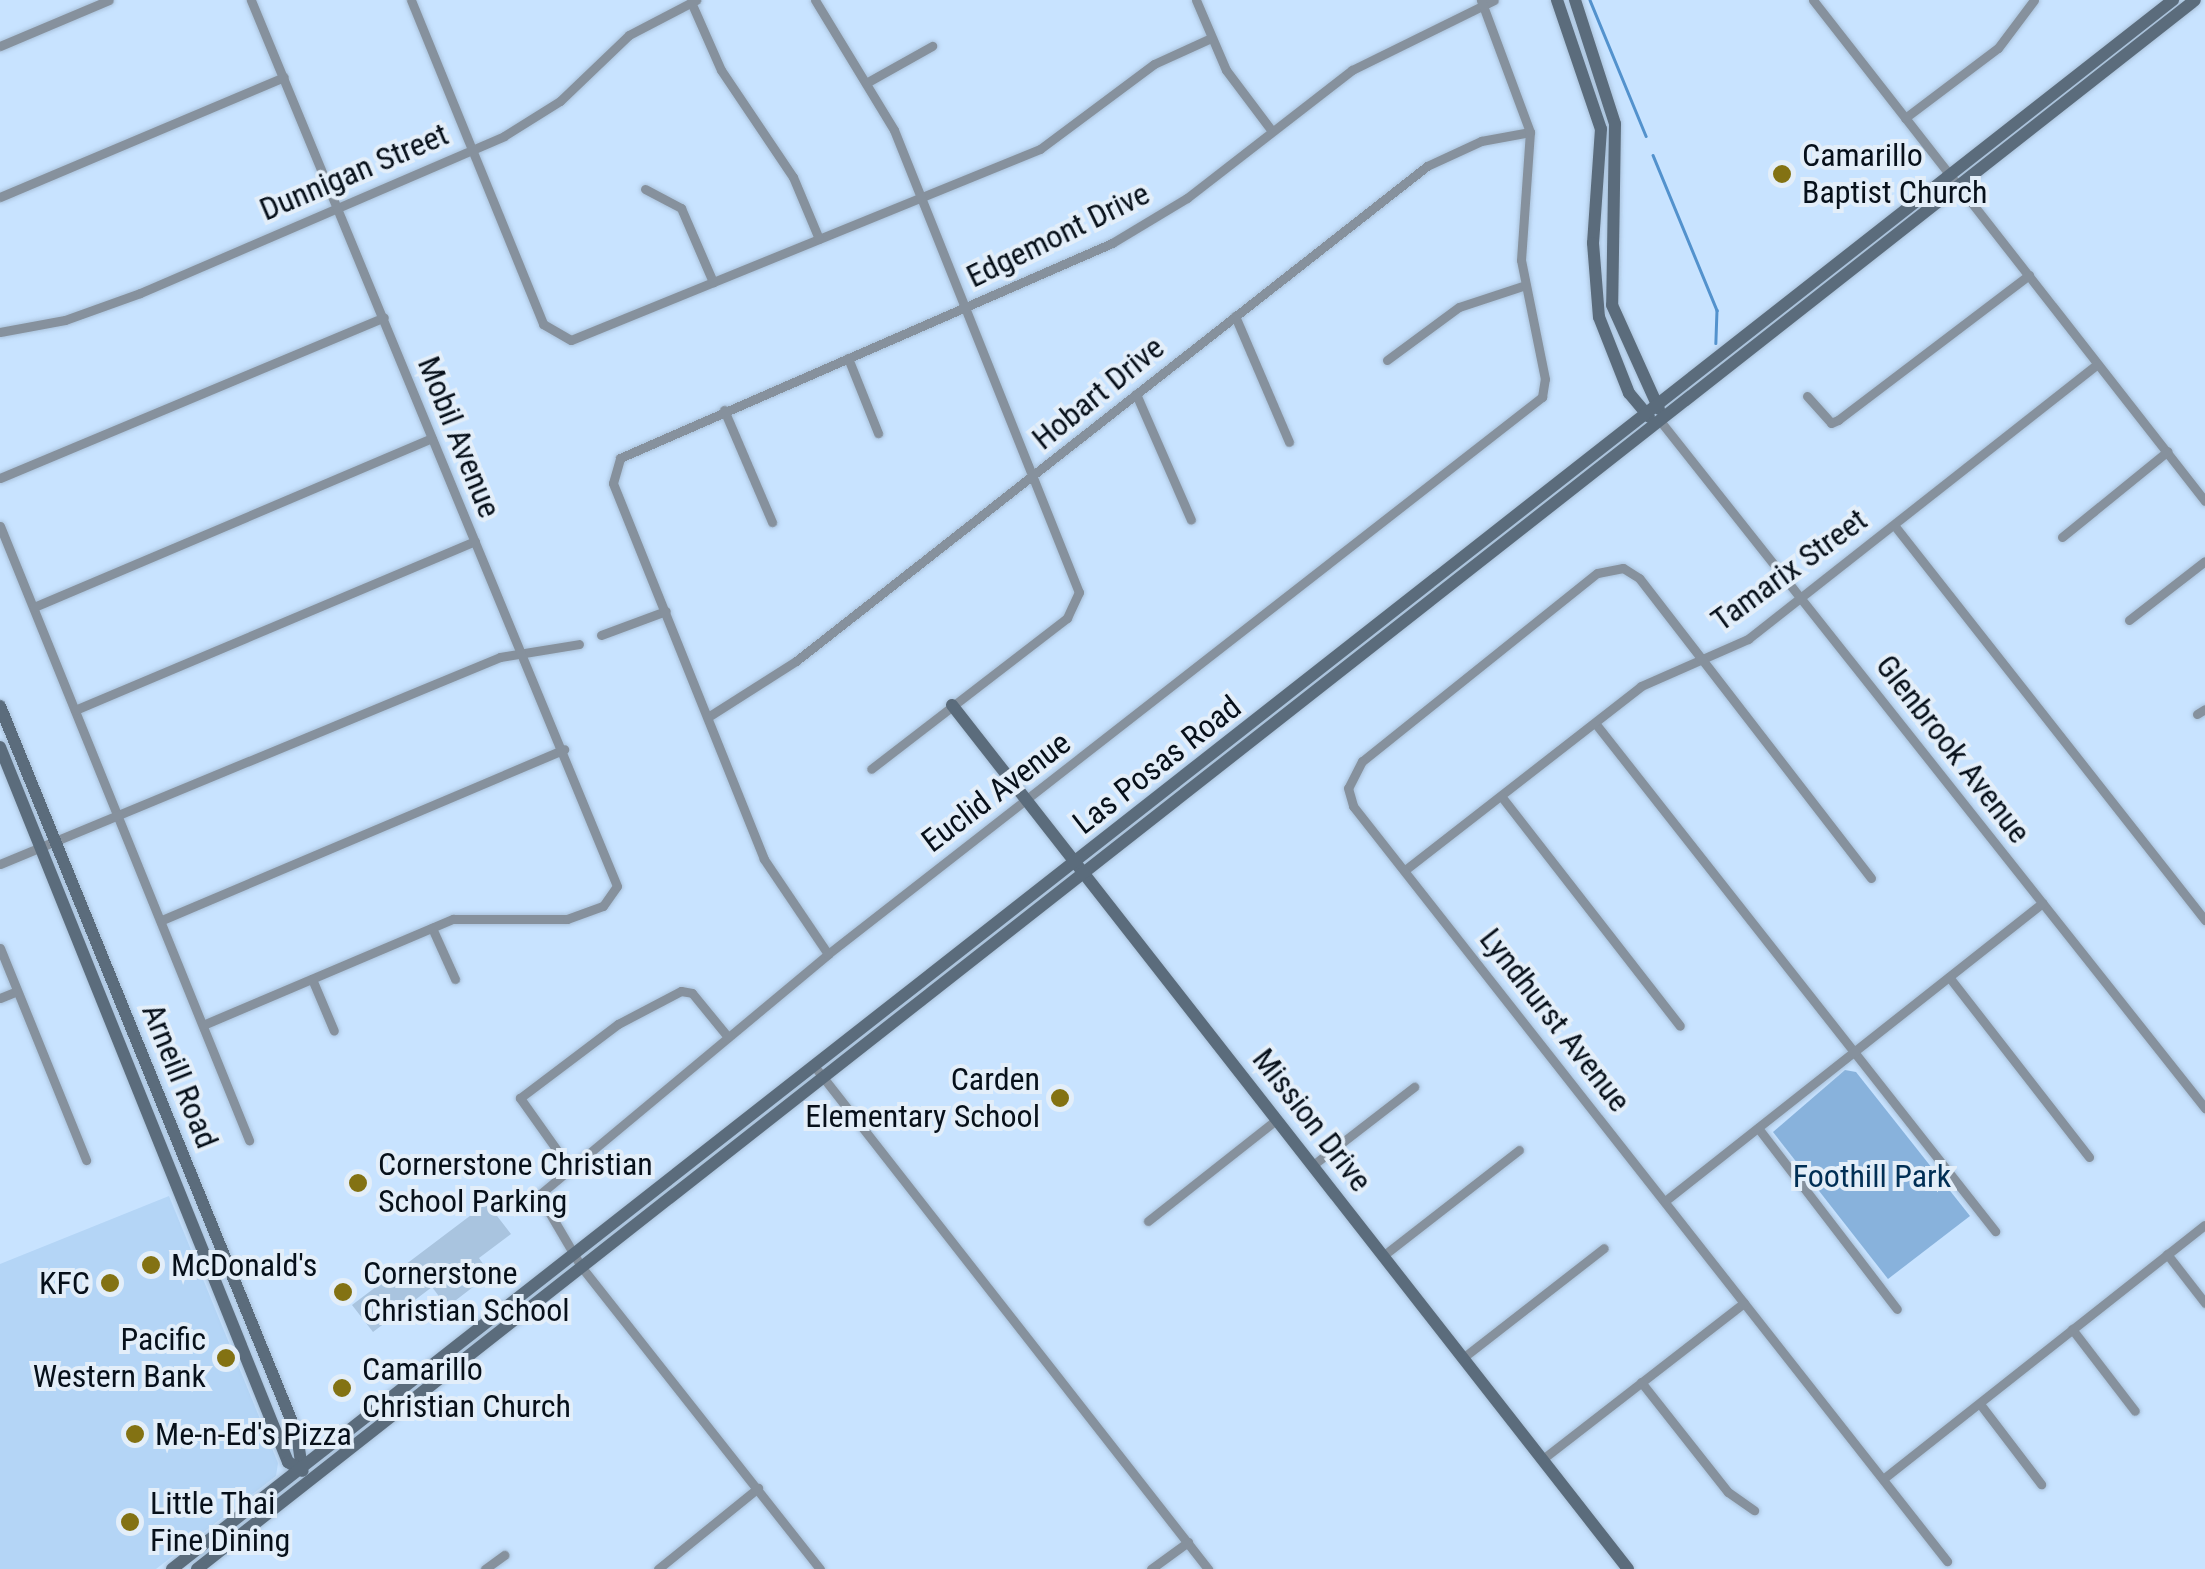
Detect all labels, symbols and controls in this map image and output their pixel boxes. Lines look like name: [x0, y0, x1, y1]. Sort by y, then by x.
street label: Dunnigan Street: [254, 115, 454, 229]
place label: Camarillo Baptist Church: [1802, 137, 1988, 212]
marker: Camarillo Baptist Church: [1771, 163, 1793, 185]
street label: Edgemont Drive: [960, 174, 1156, 296]
street label: Hobart Drive: [1024, 328, 1172, 458]
street label: Mobil Avenue: [409, 351, 509, 523]
street label: Tamarix Street: [1704, 501, 1874, 639]
street label: Glenbrook Avenue: [1868, 647, 2038, 851]
street label: Las Posas Road: [1066, 688, 1248, 842]
street label: Euclid Avenue: [914, 724, 1078, 860]
street label: Lyndhurst Avenue: [1472, 921, 1638, 1119]
street label: Arneill Road: [134, 998, 226, 1154]
street label: Mission Drive: [1244, 1041, 1380, 1199]
place label: Carden Elementary School: [805, 1061, 1040, 1136]
marker: Carden Elementary School: [1049, 1087, 1071, 1109]
place label: Cornerstone Christian School Parking: [378, 1146, 653, 1221]
park label: Foothill Park: [1793, 1157, 1951, 1195]
marker: Cornerstone Christian School Parking: [347, 1172, 369, 1194]
place label: McDonald's: [171, 1246, 317, 1284]
marker: McDonald's: [140, 1254, 162, 1276]
place label: Cornerstone Christian School: [363, 1255, 570, 1330]
place label: KFC: [39, 1264, 90, 1302]
marker: KFC: [99, 1272, 121, 1294]
marker: Cornerstone Christian School: [332, 1281, 354, 1303]
place label: Pacific Western Bank: [33, 1321, 206, 1396]
marker: Pacific Western Bank: [215, 1347, 237, 1369]
place label: Camarillo Christian Church: [362, 1351, 571, 1426]
marker: Camarillo Christian Church: [331, 1377, 353, 1399]
place label: Me-n-Ed's Pizza: [155, 1415, 352, 1453]
marker: Me-n-Ed's Pizza: [124, 1423, 146, 1445]
place label: Little Thai Fine Dining: [150, 1485, 290, 1560]
marker: Little Thai Fine Dining: [119, 1511, 141, 1533]

